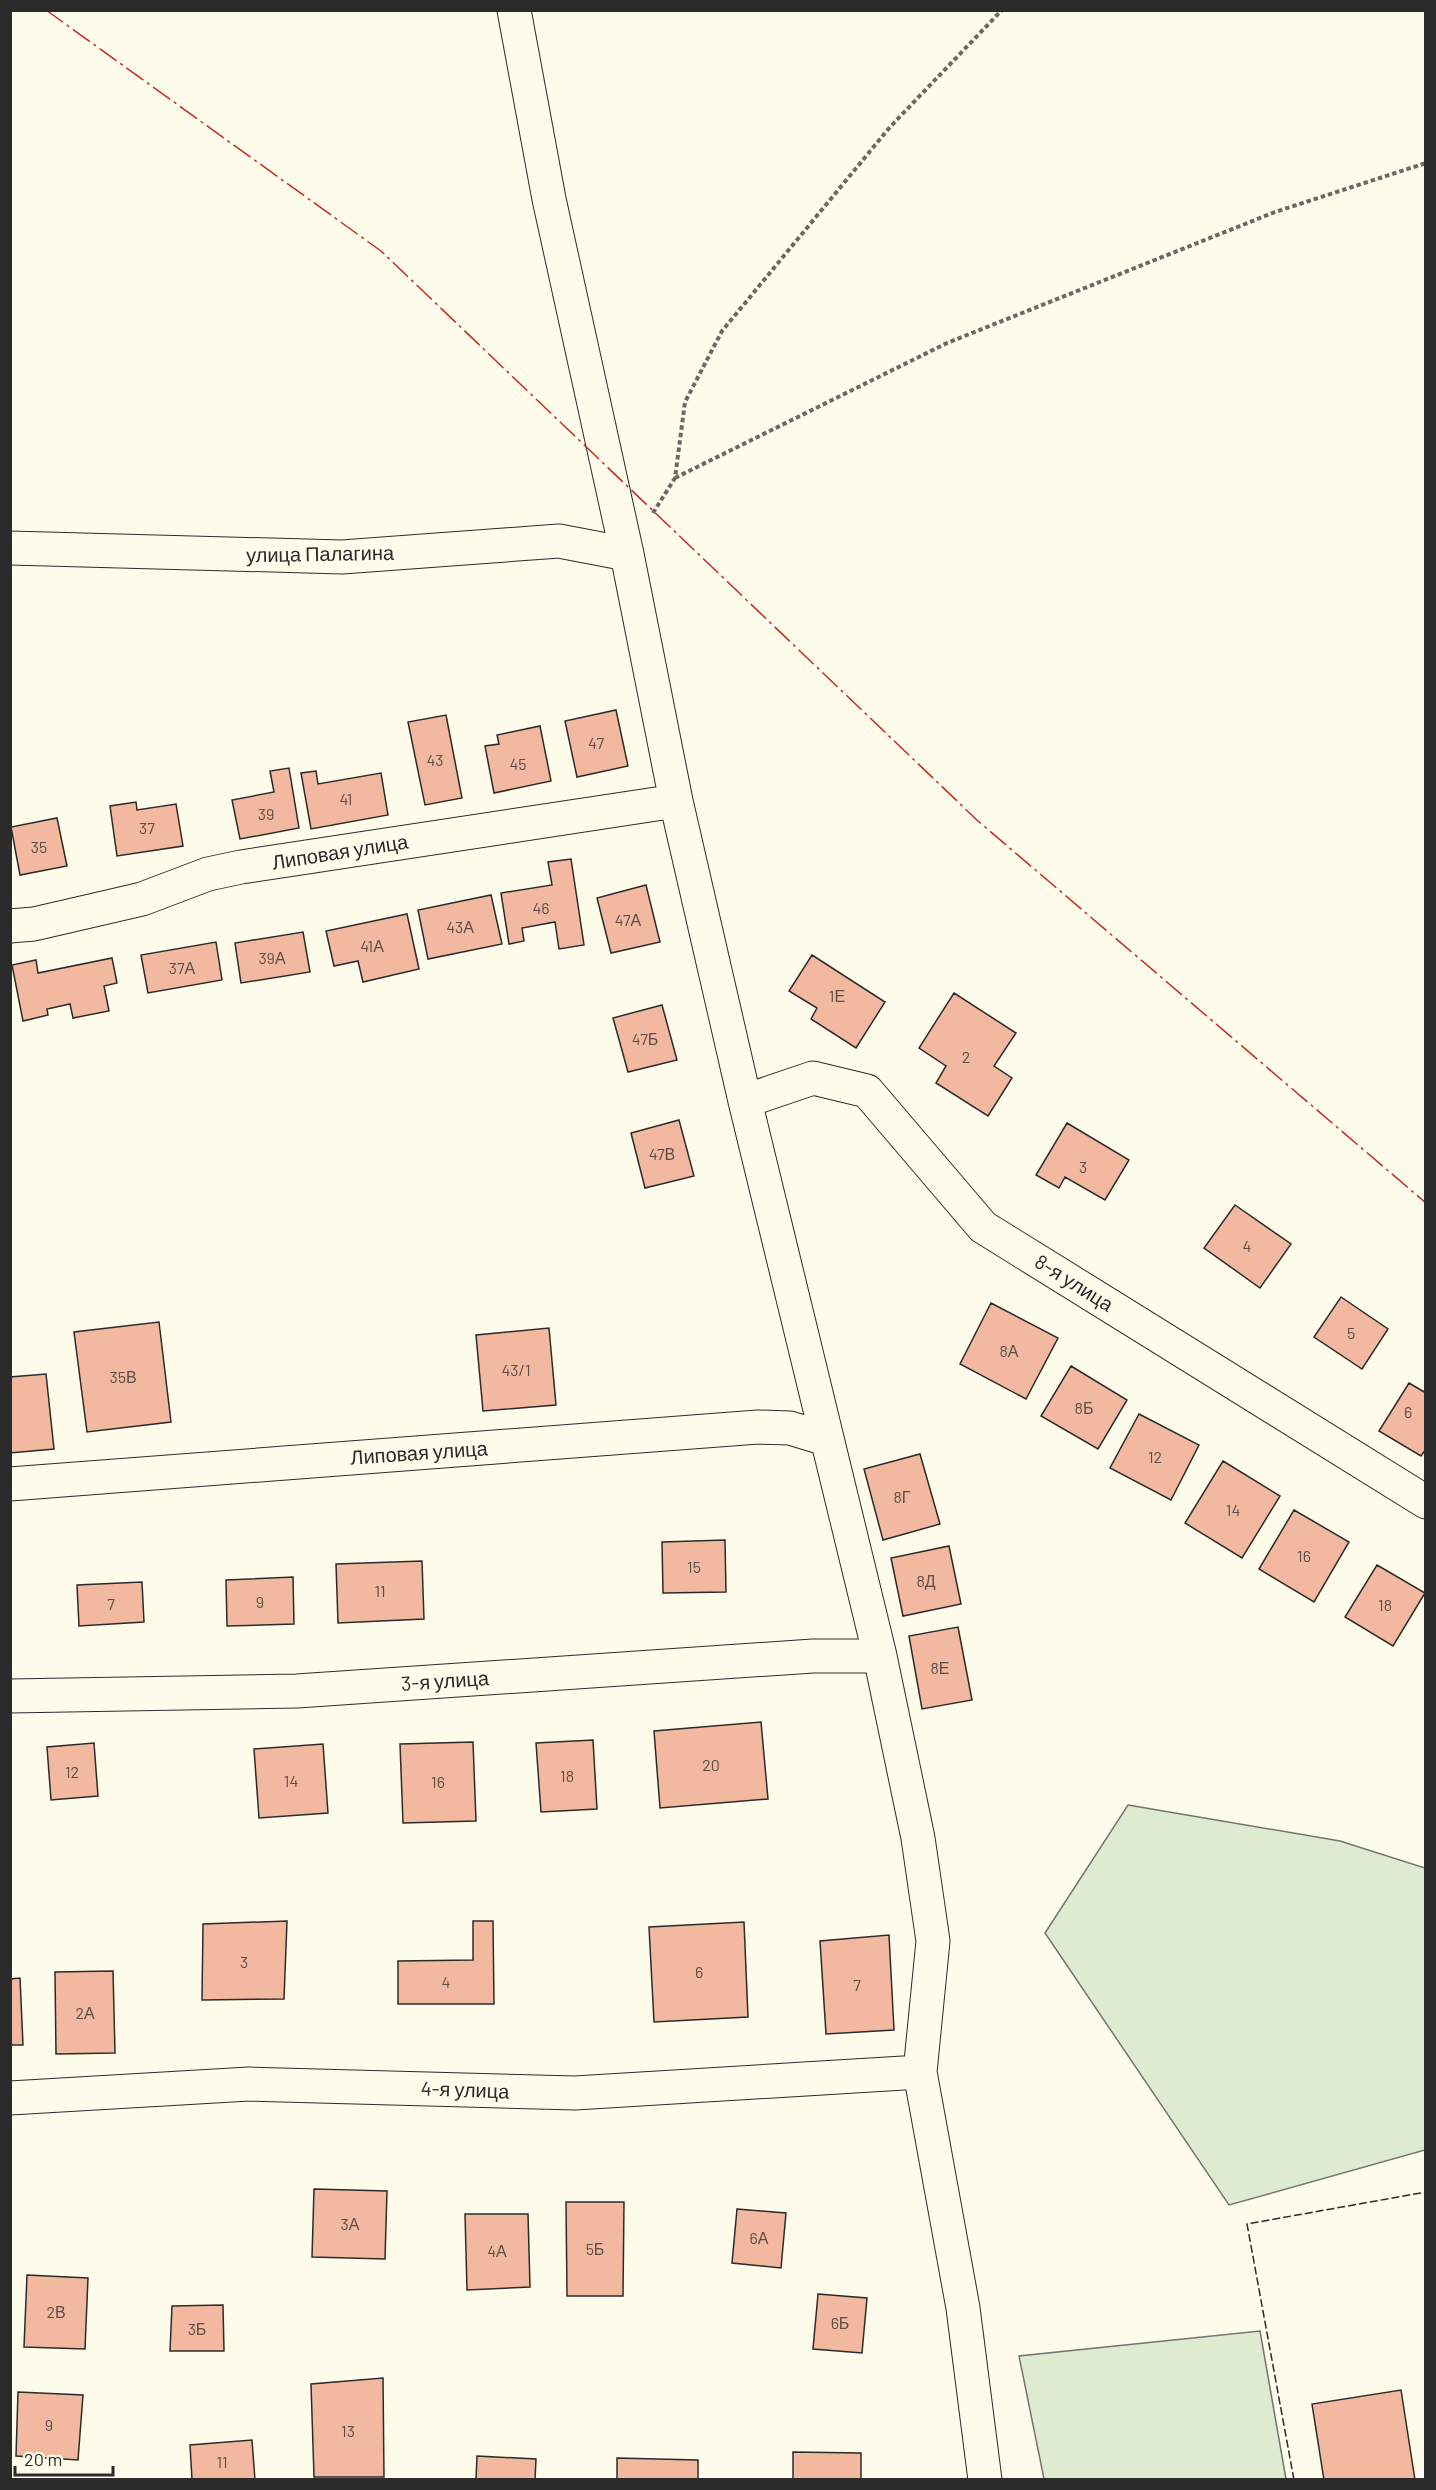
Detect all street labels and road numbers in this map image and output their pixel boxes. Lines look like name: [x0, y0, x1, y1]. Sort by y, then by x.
street label: улица Палагина: [246, 540, 395, 566]
street label: Липовая улица: [270, 828, 411, 874]
street label: 8-я улица: [1031, 1249, 1119, 1316]
street label: Липовая улица: [349, 1435, 489, 1469]
street label: 3-я улица: [400, 1665, 491, 1695]
street label: 4-я улица: [420, 2075, 511, 2103]

